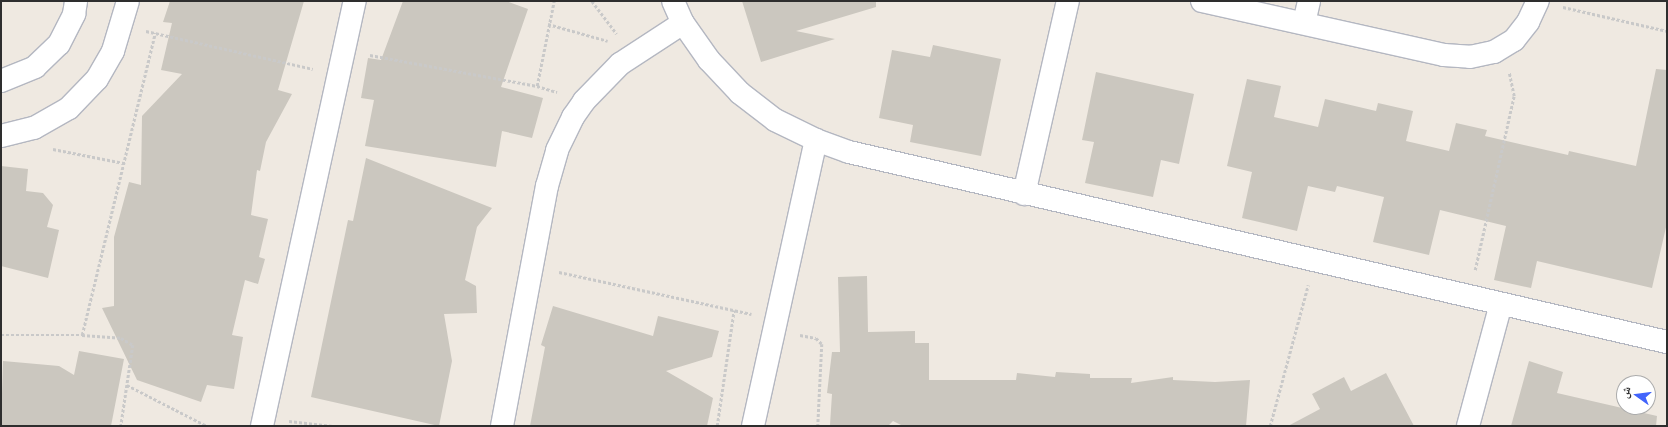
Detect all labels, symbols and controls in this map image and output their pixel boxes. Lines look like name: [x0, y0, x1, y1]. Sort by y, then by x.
north arrow: [1616, 375, 1656, 415]
text: ش: [1616, 385, 1634, 400]

